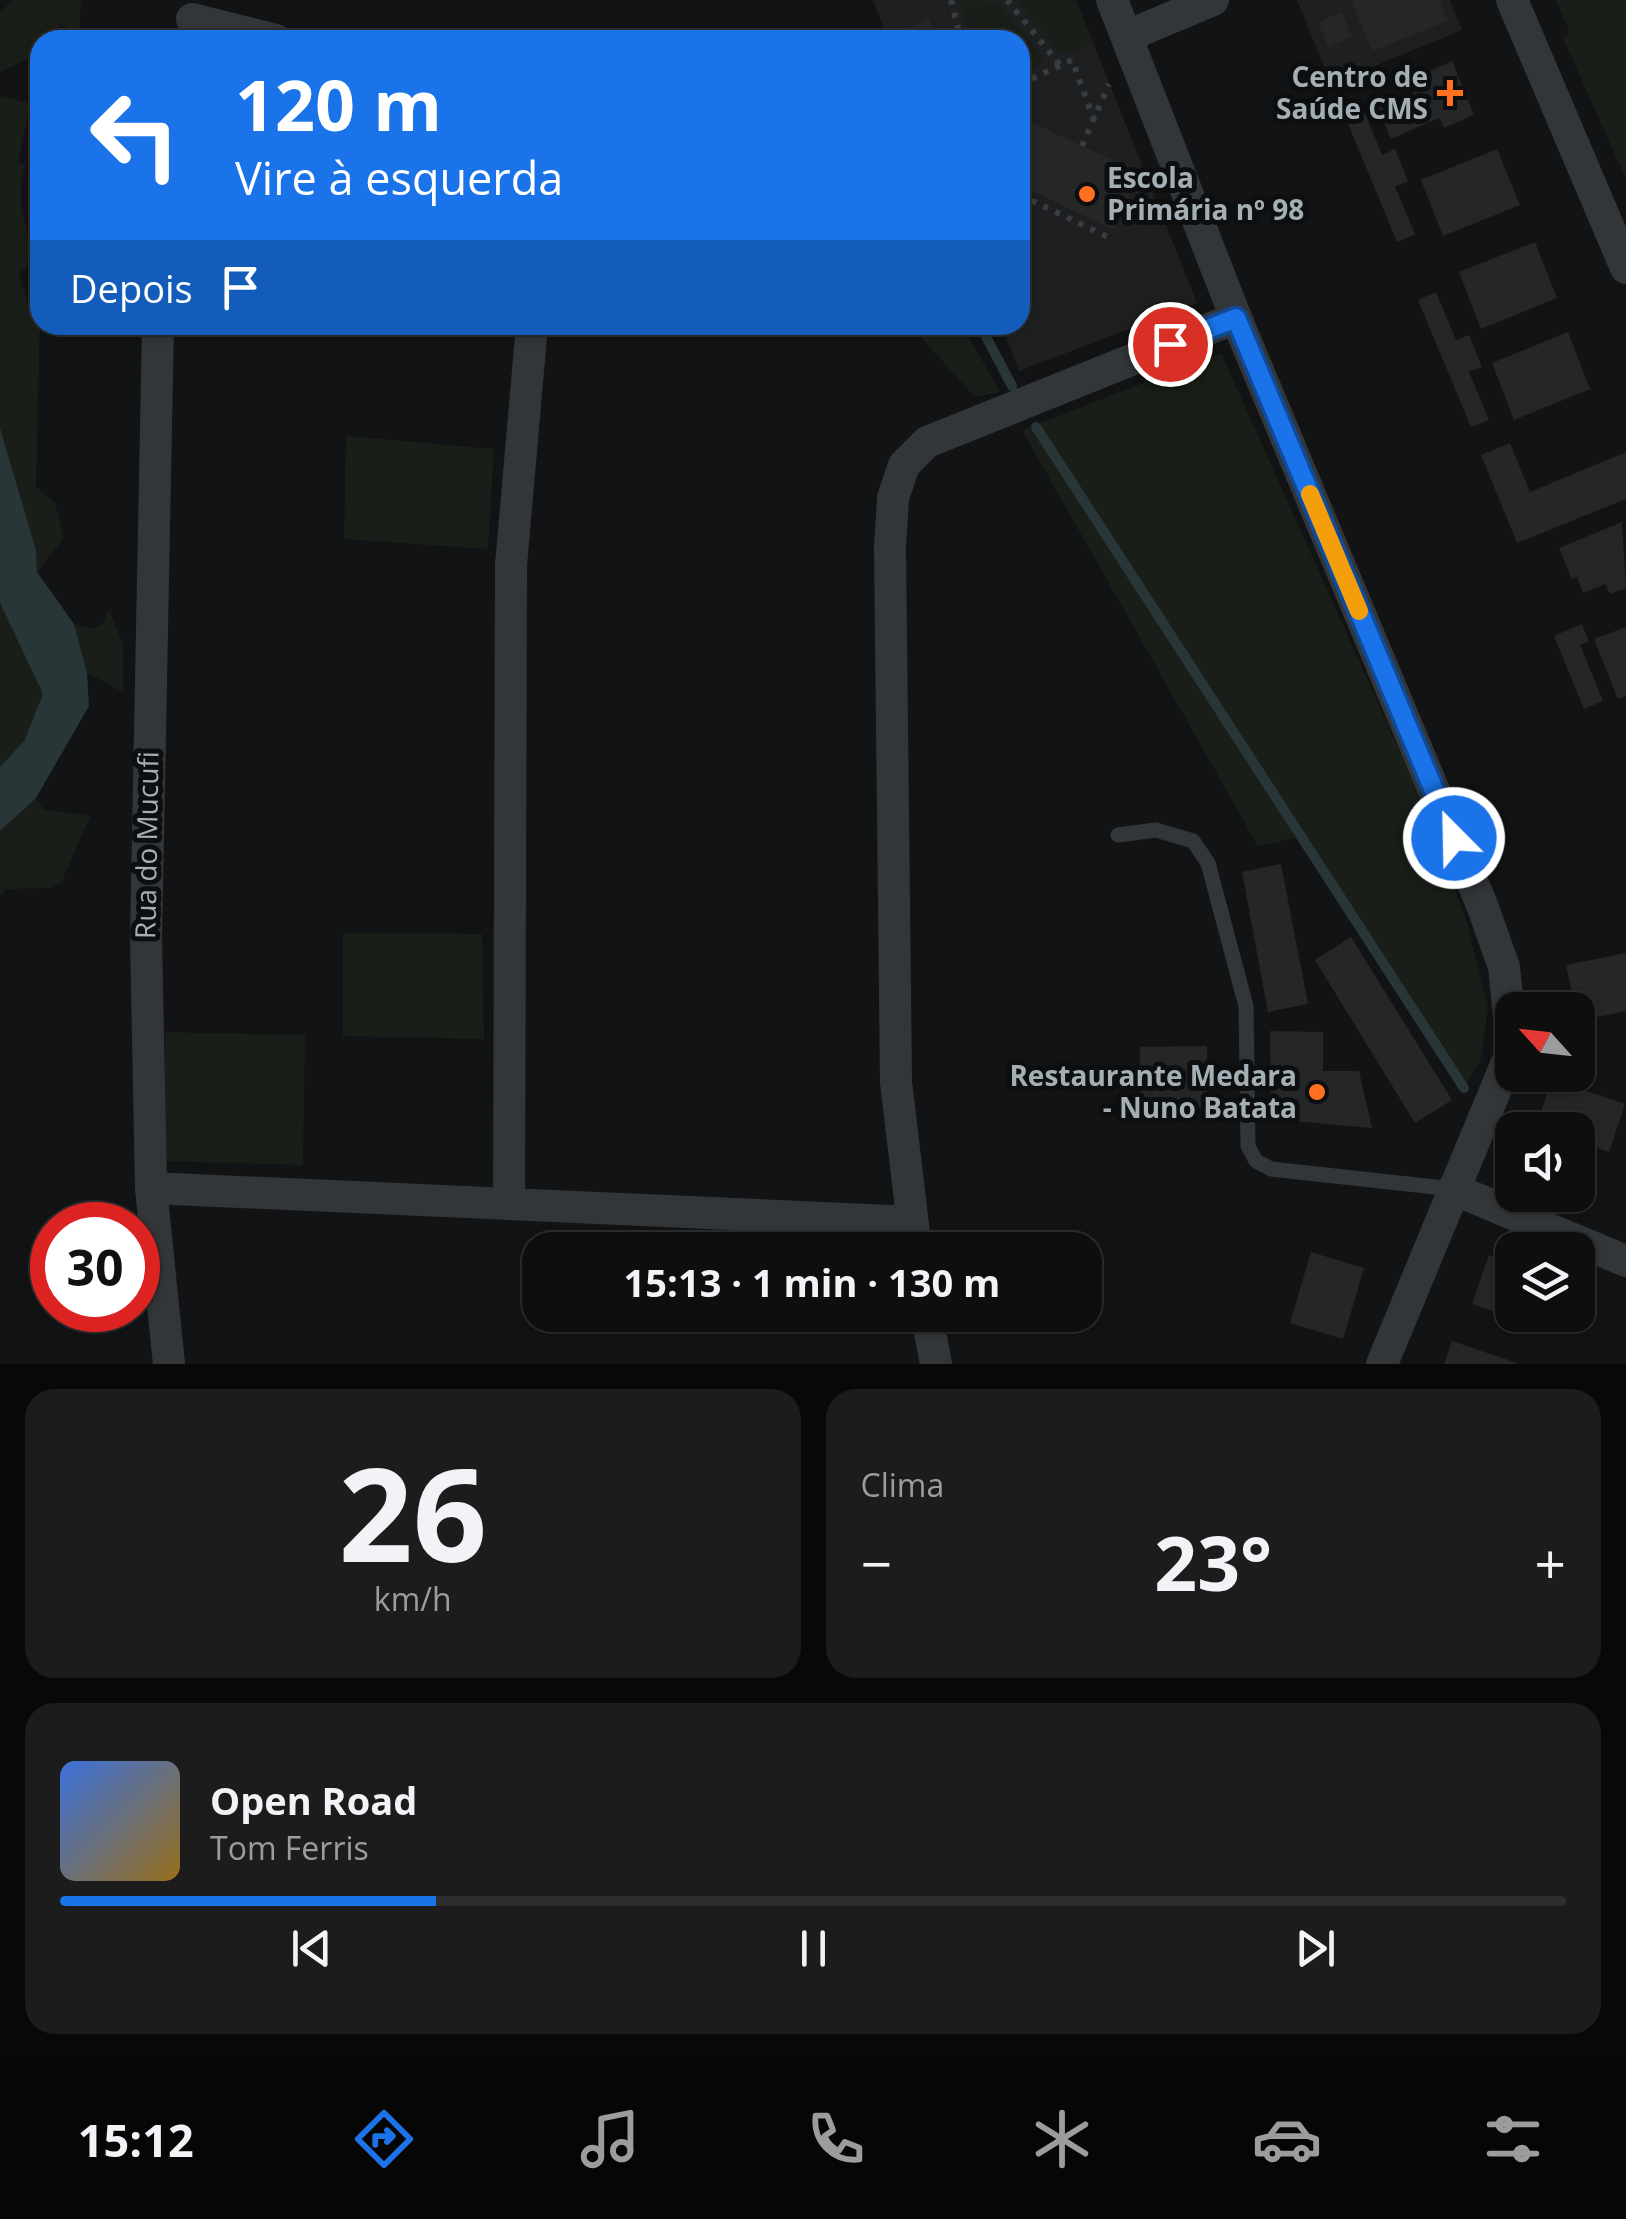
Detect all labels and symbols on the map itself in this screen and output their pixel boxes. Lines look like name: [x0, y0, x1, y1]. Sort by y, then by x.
place label: Centro de Saúde CMS: [1276, 57, 1428, 127]
marker: Centro de Saúde CMS: [1437, 80, 1463, 106]
place label: Escola Primária nº 98: [1107, 158, 1304, 228]
marker: Escola Primária nº 98: [1076, 183, 1098, 205]
pin: [1128, 302, 1213, 387]
street label: Rua do Mucufi: [125, 751, 167, 939]
position arrow: [1402, 786, 1506, 890]
north arrow: [1495, 992, 1595, 1092]
place label: Restaurante Medara - Nuno Batata: [1009, 1056, 1297, 1126]
marker: Restaurante Medara - Nuno Batata: [1306, 1081, 1328, 1103]
speed limit sign: 30: [30, 1202, 160, 1332]

